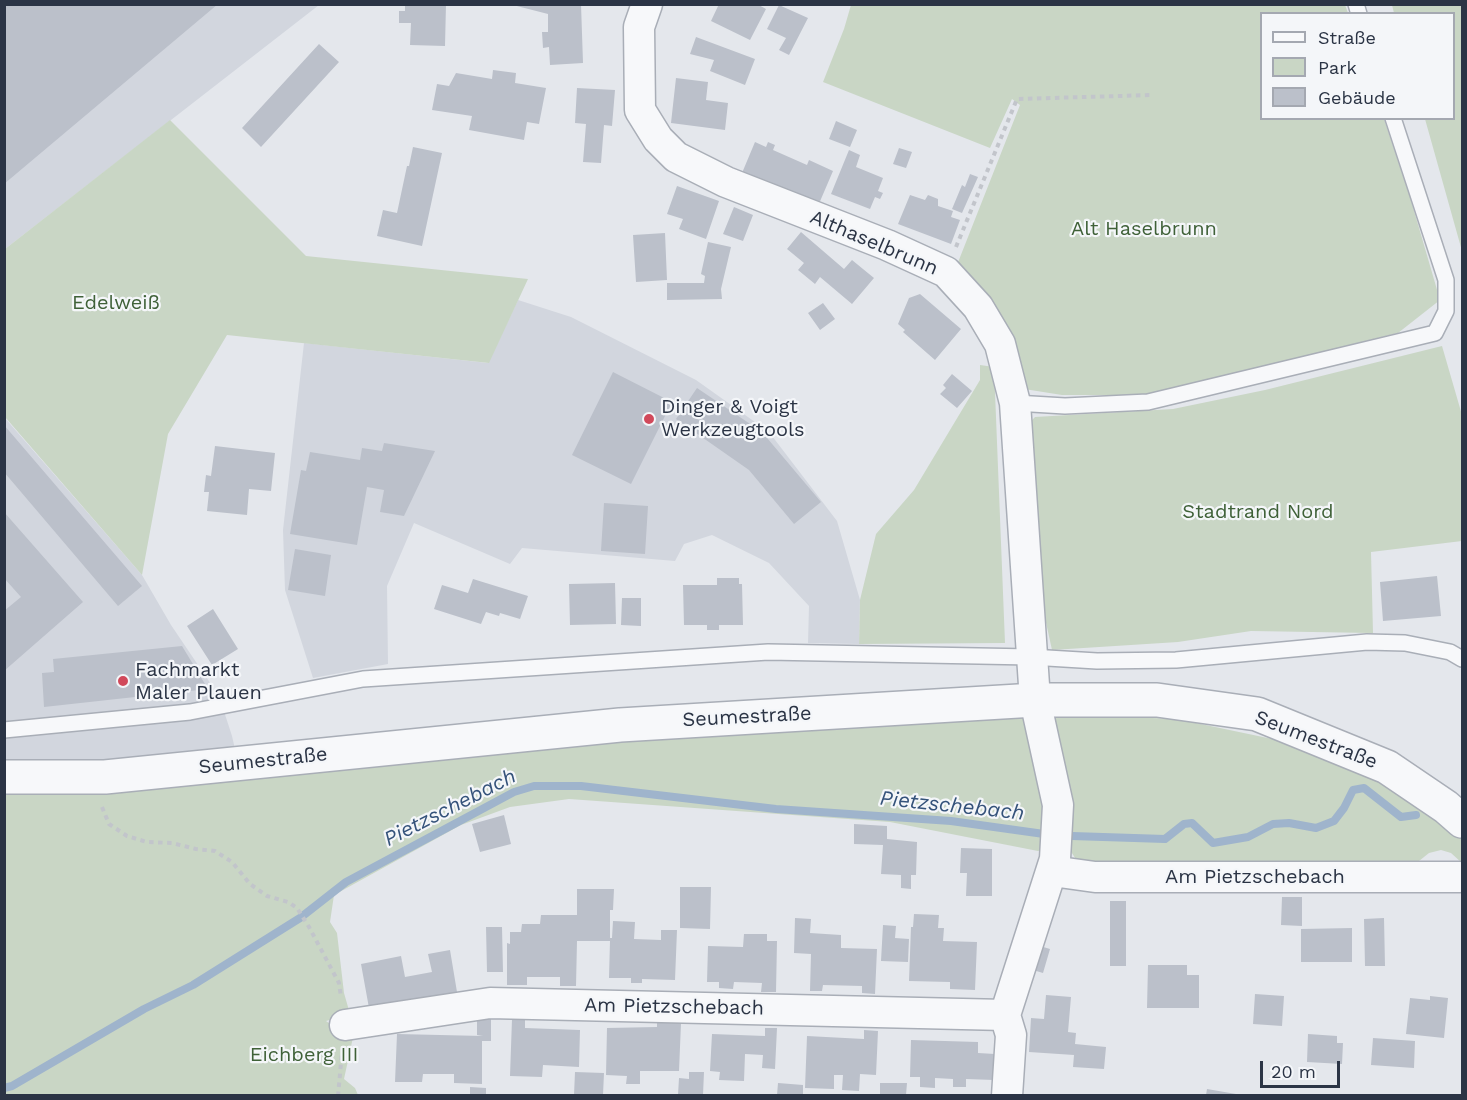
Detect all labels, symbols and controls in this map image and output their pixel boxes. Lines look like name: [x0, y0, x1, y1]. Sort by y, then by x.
legend: [1260, 12, 1455, 120]
text: Straße: [1318, 27, 1376, 48]
text: Park: [1318, 57, 1357, 78]
text: Gebäude: [1318, 87, 1396, 108]
street label: Althaselbrunn: [806, 205, 942, 281]
park label: Alt Haselbrunn: [1071, 217, 1217, 241]
park label: Edelweiß: [72, 291, 160, 315]
place label: Dinger & Voigt Werkzeugtools: [661, 395, 805, 442]
marker: Dinger & Voigt Werkzeugtools: [642, 412, 656, 426]
park label: Stadtrand Nord: [1182, 500, 1334, 524]
place label: Fachmarkt Maler Plauen: [135, 658, 262, 705]
marker: Fachmarkt Maler Plauen: [116, 674, 130, 688]
street label: Seumestraße: [682, 702, 812, 732]
street label: Seumestraße: [1251, 706, 1381, 774]
street label: Seumestraße: [197, 742, 329, 780]
water label: Pietzschebach: [380, 764, 520, 852]
water label: Pietzschebach: [879, 786, 1025, 826]
street label: Am Pietzschebach: [1165, 865, 1345, 889]
street label: Am Pietzschebach: [584, 993, 764, 1021]
park label: Eichberg III: [250, 1043, 358, 1067]
scale bar: [1263, 1049, 1342, 1087]
text: 20 m: [1271, 1061, 1316, 1082]

